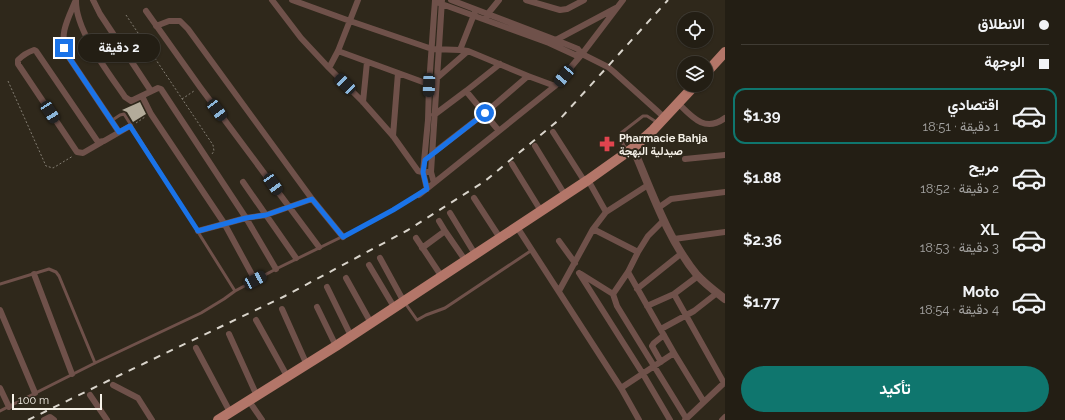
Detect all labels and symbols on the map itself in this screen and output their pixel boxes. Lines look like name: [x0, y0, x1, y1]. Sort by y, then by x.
callout: 2 دقيقة: [78, 34, 160, 62]
route end: [55, 39, 73, 57]
car: [552, 63, 576, 89]
car: [332, 71, 358, 97]
car: [423, 73, 435, 97]
car: [205, 97, 229, 123]
car: [38, 99, 62, 125]
route start: [476, 104, 494, 122]
place label: Pharmacie Bahja صيدلية البهجة: [619, 132, 707, 158]
pharmacy icon: Pharmacie Bahja صيدلية البهجة: [598, 135, 616, 153]
car: [261, 171, 285, 197]
car: [242, 269, 268, 291]
scale bar: [12, 392, 102, 411]

